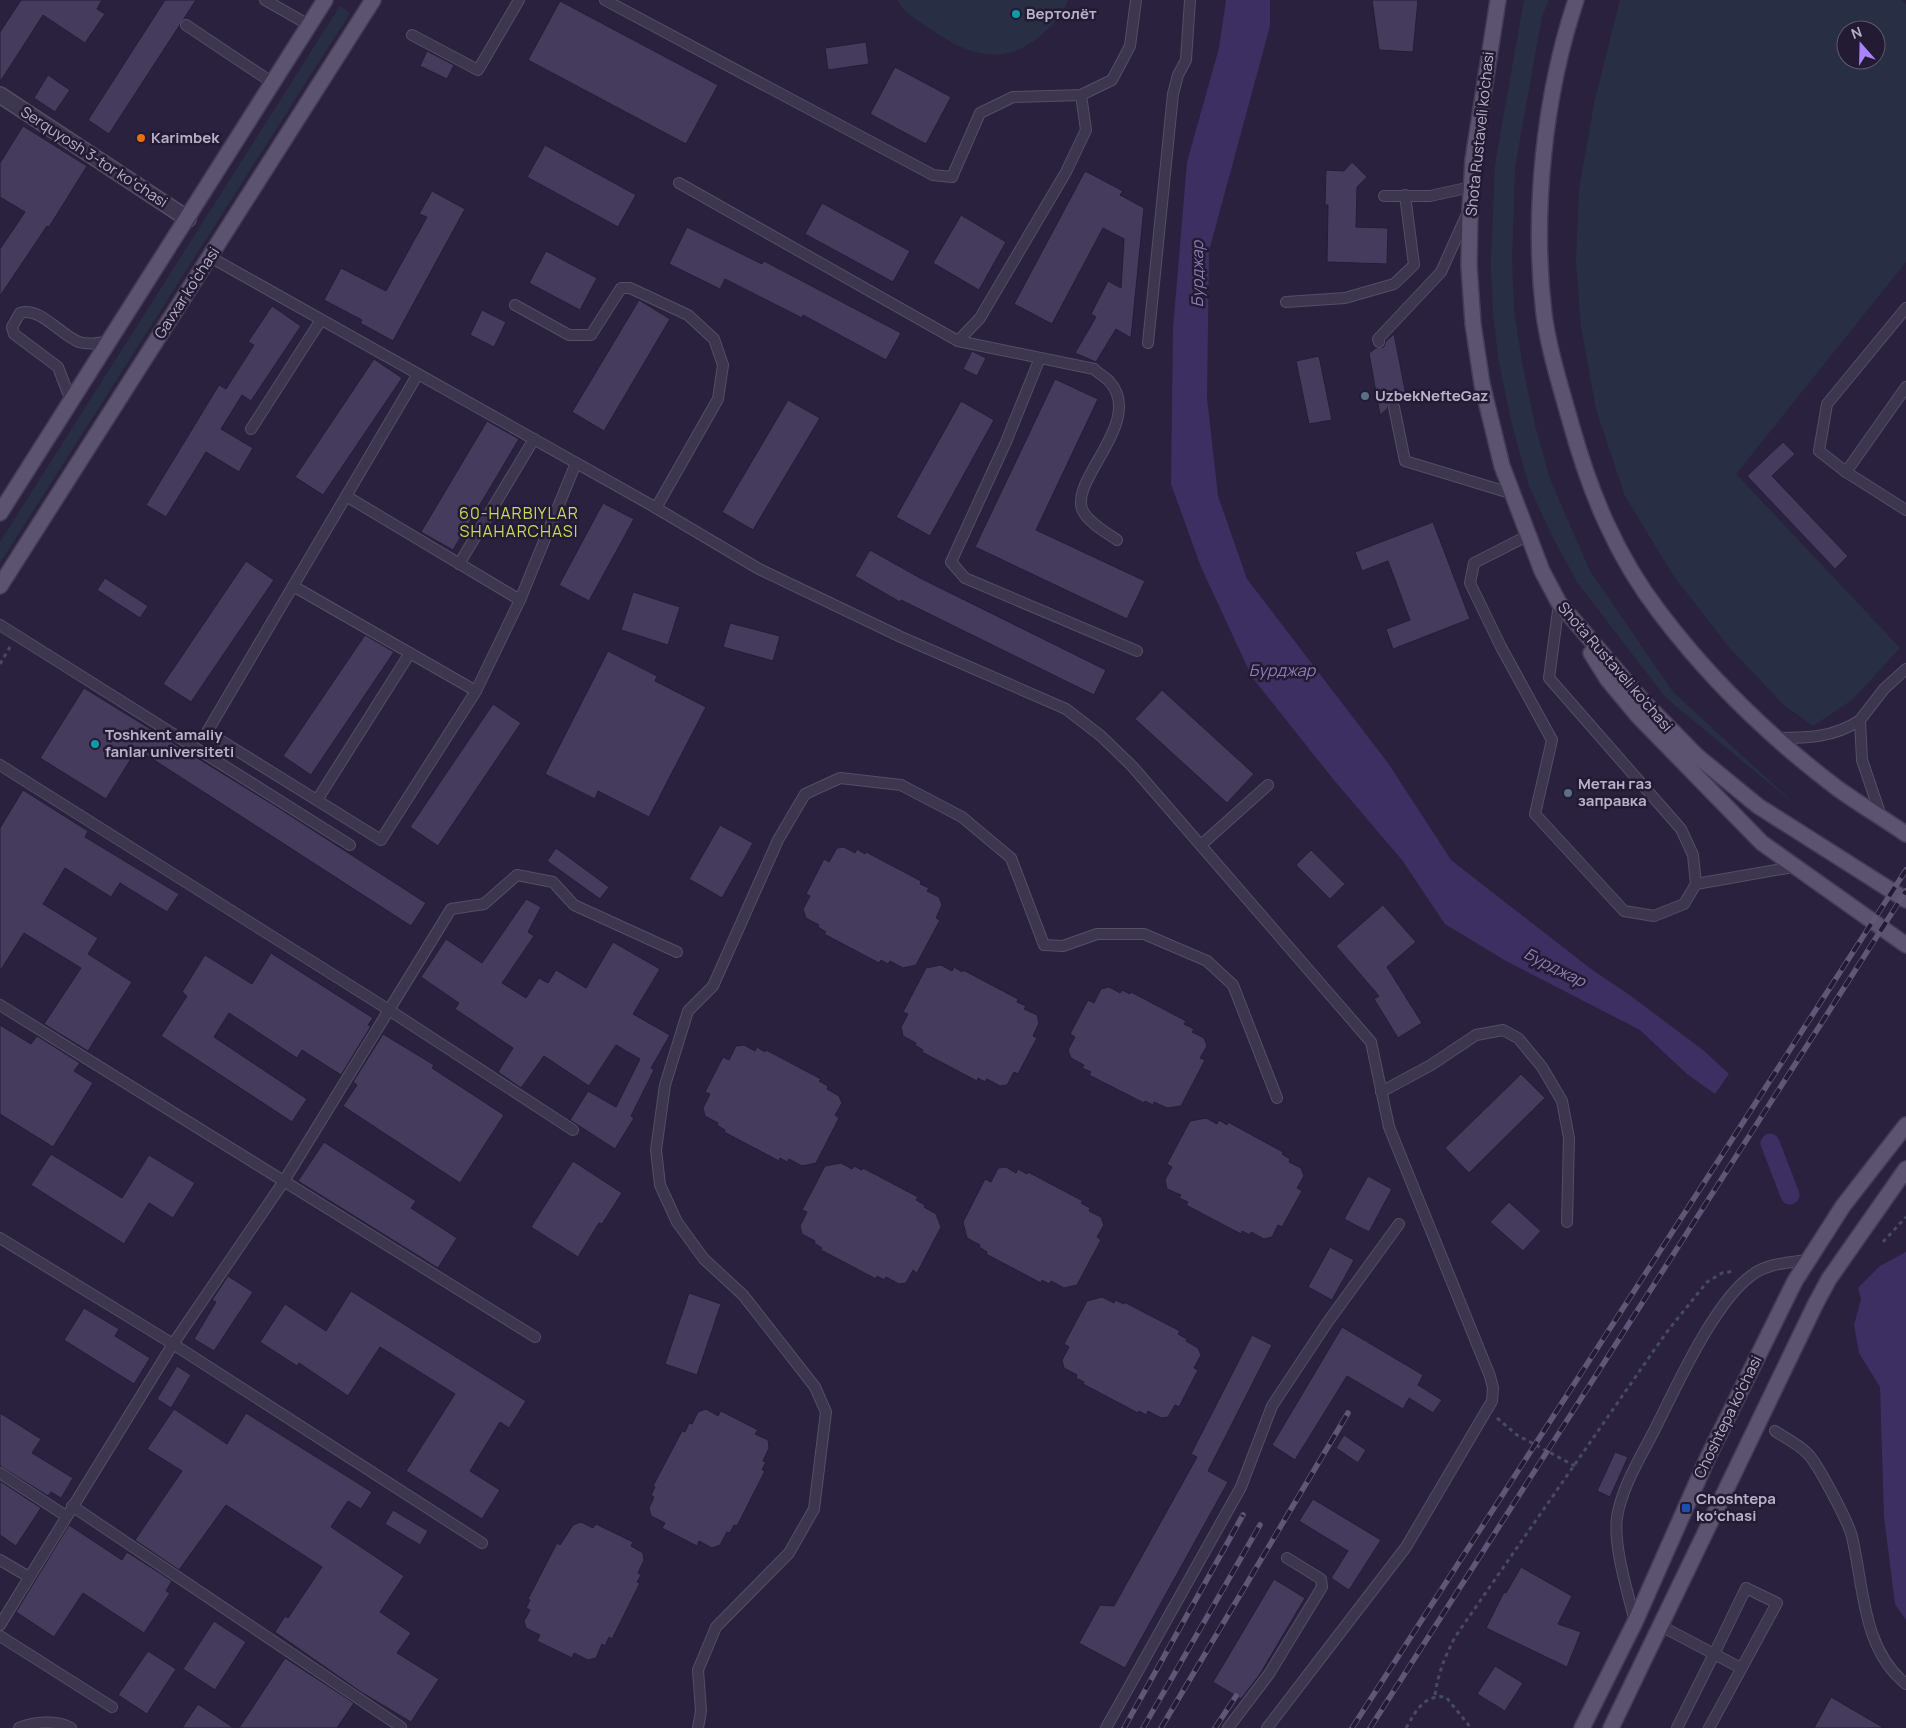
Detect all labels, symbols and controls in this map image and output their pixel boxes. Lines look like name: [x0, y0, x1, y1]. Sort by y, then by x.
place label: Вертолёт: [1026, 3, 1097, 24]
marker: Вертолёт: [1010, 8, 1022, 20]
north arrow: [1836, 20, 1886, 70]
text: N: [1848, 22, 1864, 43]
street label: Shota Rustaveli ko'chasi: [1460, 51, 1499, 217]
street label: Serquyosh 3-tor koʻchasi: [17, 101, 172, 212]
place label: Karimbek: [151, 127, 220, 148]
marker: Karimbek: [135, 132, 147, 144]
water label: Бурджар: [1186, 239, 1208, 307]
street label: Gavxar ko'chasi: [149, 243, 224, 343]
place label: UzbekNefteGaz: [1375, 385, 1488, 406]
marker: UzbekNefteGaz: [1359, 390, 1371, 402]
district label: 60-HARBIYLAR SHAHARCHASI: [459, 502, 579, 542]
street label: Shota Rustaveli ko'chasi: [1553, 597, 1678, 736]
water label: Бурджар: [1249, 659, 1317, 681]
place label: Toshkent amaliy fanlar universiteti: [105, 724, 234, 762]
marker: Toshkent amaliy fanlar universiteti: [89, 738, 101, 750]
place label: Метан газ заправка: [1578, 773, 1652, 811]
marker: Метан газ заправка: [1562, 787, 1574, 799]
water label: Бурджар: [1520, 942, 1591, 993]
street label: Choshtepa ko'chasi: [1689, 1352, 1766, 1482]
place label: Choshtepa koʻchasi: [1696, 1488, 1776, 1526]
marker: Choshtepa koʻchasi: [1680, 1502, 1692, 1514]

